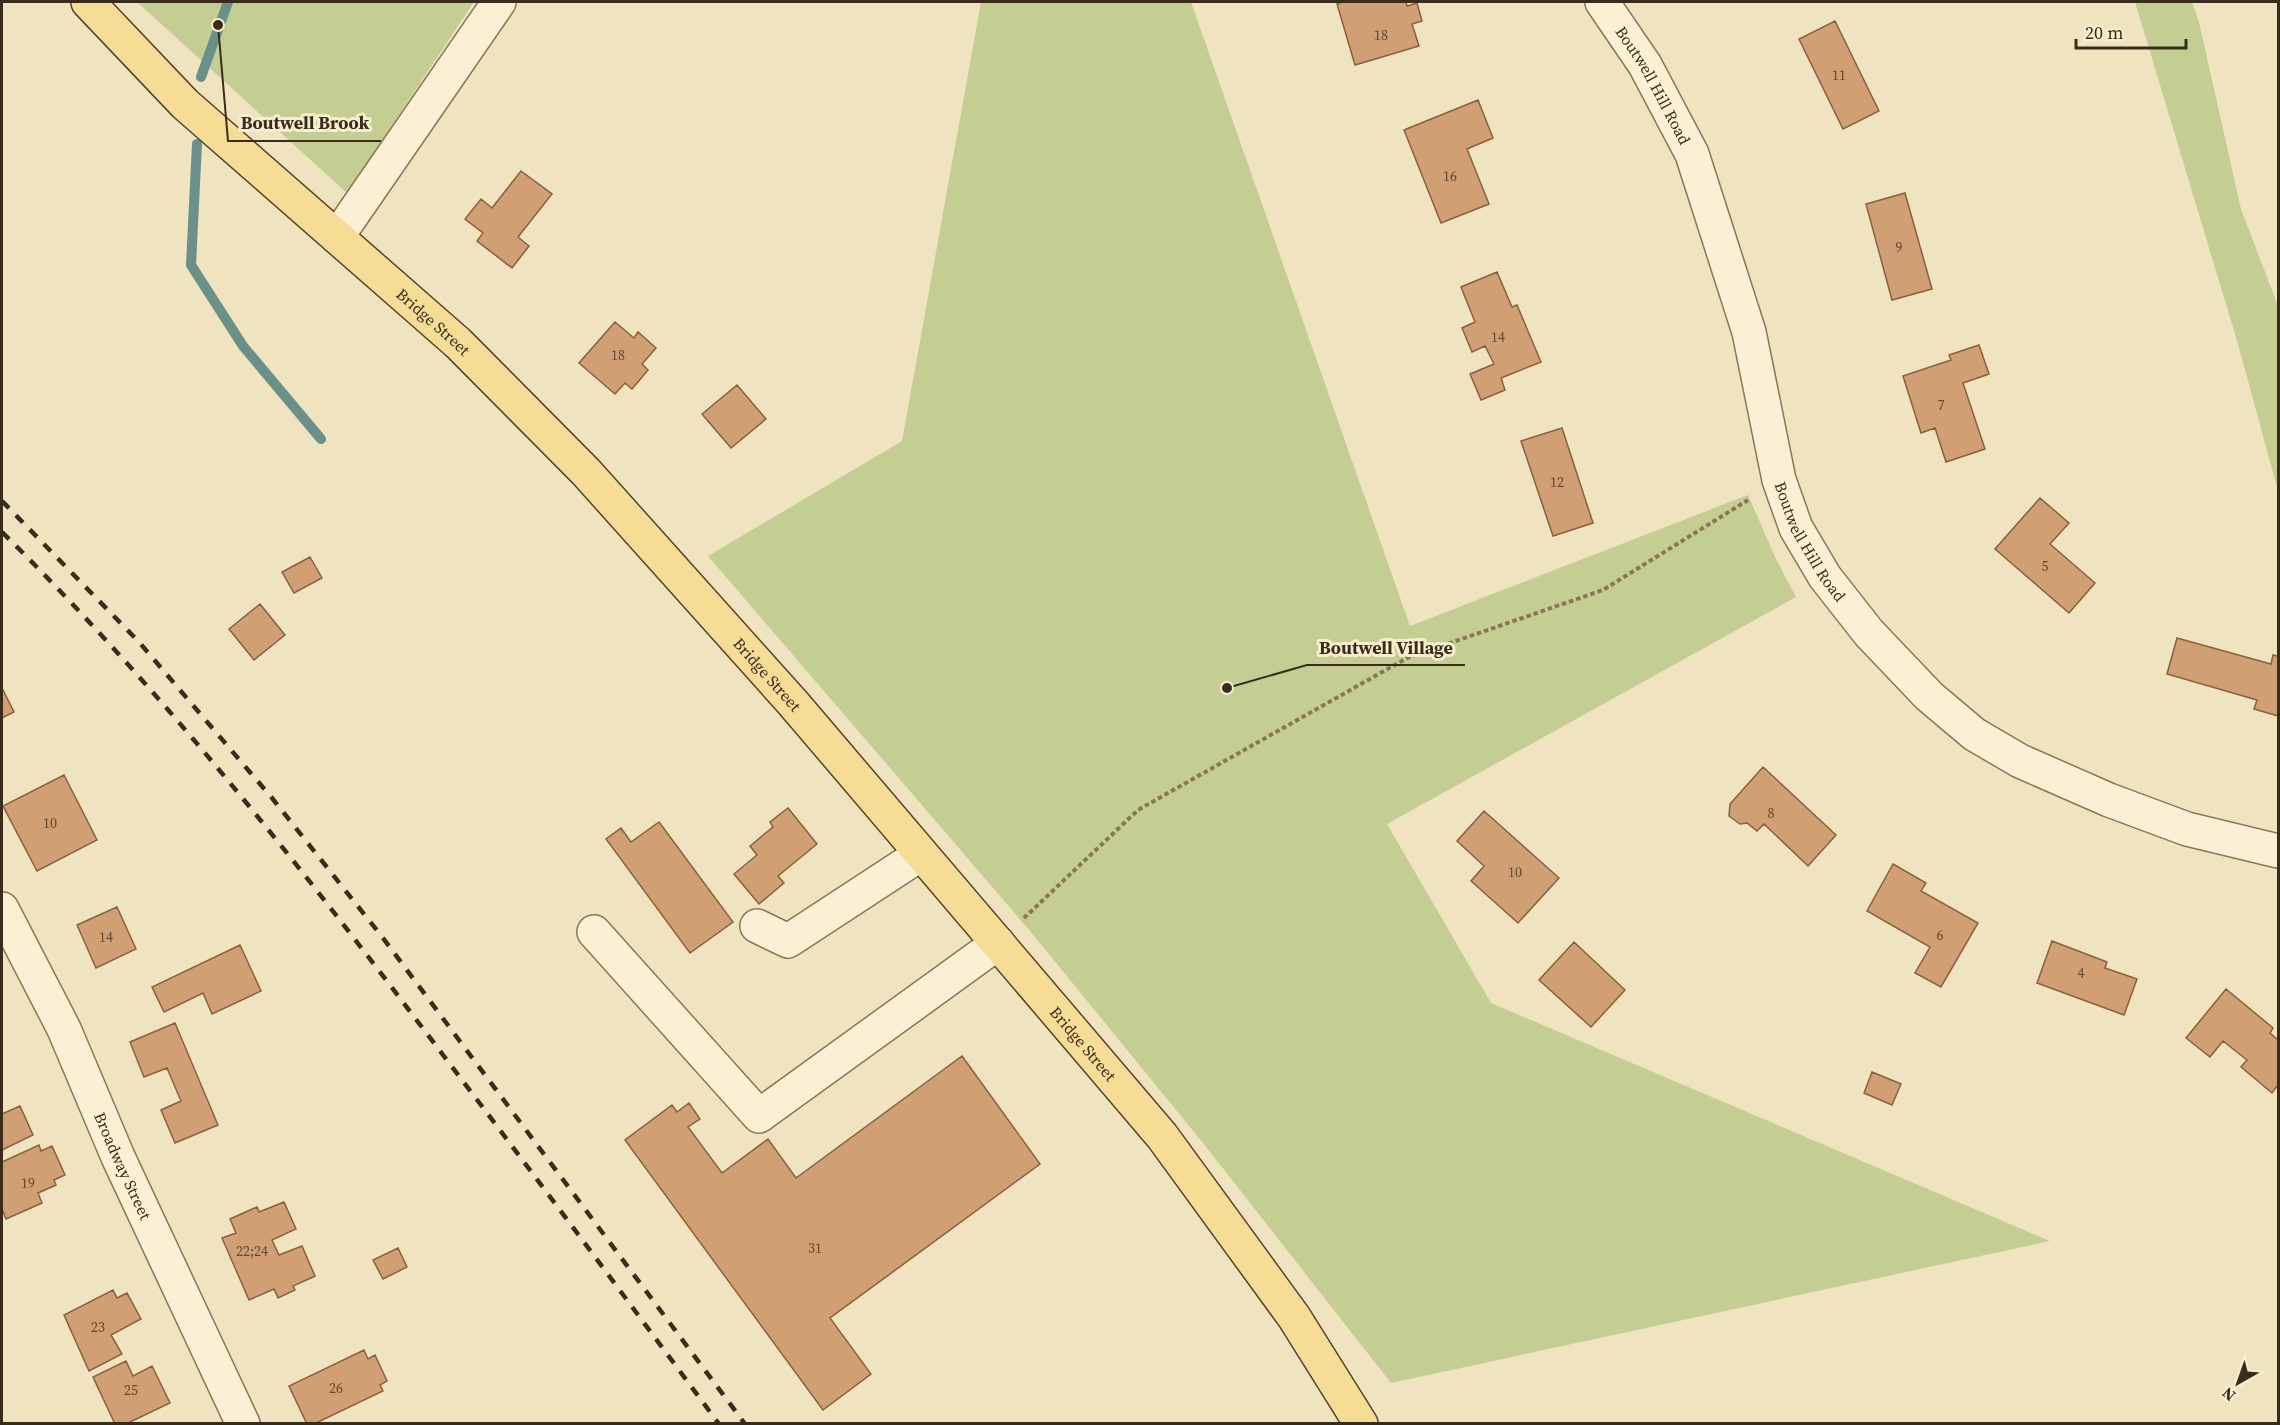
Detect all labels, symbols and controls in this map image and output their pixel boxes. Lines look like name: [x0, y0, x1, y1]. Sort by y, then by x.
scale bar: [2076, 12, 2186, 50]
text: 20 m: [2085, 20, 2123, 45]
street label: Boutwell Hill Road: [1611, 22, 1696, 148]
house number: 18: [1374, 25, 1388, 45]
house number: 11: [1832, 65, 1846, 85]
callout: Boutwell Brook: [228, 105, 381, 141]
text: Boutwell Brook: [241, 110, 370, 135]
house number: 16: [1443, 166, 1457, 186]
house number: 9: [1896, 237, 1903, 257]
street label: Bridge Street: [392, 283, 476, 361]
house number: 14: [1491, 327, 1505, 347]
house number: 18: [611, 345, 625, 365]
house number: 7: [1938, 395, 1945, 415]
house number: 12: [1550, 472, 1564, 492]
street label: Boutwell Hill Road: [1769, 479, 1851, 606]
house number: 5: [2042, 556, 2049, 576]
callout: Boutwell Village: [1307, 629, 1465, 665]
street label: Bridge Street: [728, 633, 807, 716]
text: Boutwell Village: [1319, 635, 1453, 660]
house number: 8: [1768, 803, 1775, 823]
house number: 10: [43, 813, 57, 833]
house number: 10: [1508, 862, 1522, 882]
house number: 6: [1937, 925, 1944, 945]
house number: 14: [99, 927, 113, 947]
house number: 4: [2078, 963, 2085, 983]
street label: Bridge Street: [1045, 1001, 1122, 1086]
street label: Broadway Street: [89, 1109, 157, 1224]
house number: 19: [21, 1173, 35, 1193]
house number: 31: [808, 1238, 822, 1258]
house number: 22;24: [236, 1241, 268, 1261]
house number: 23: [91, 1317, 105, 1337]
north arrow: [2208, 1353, 2268, 1413]
house number: 26: [329, 1378, 343, 1398]
house number: 25: [124, 1380, 138, 1400]
text: N: [2217, 1382, 2240, 1407]

